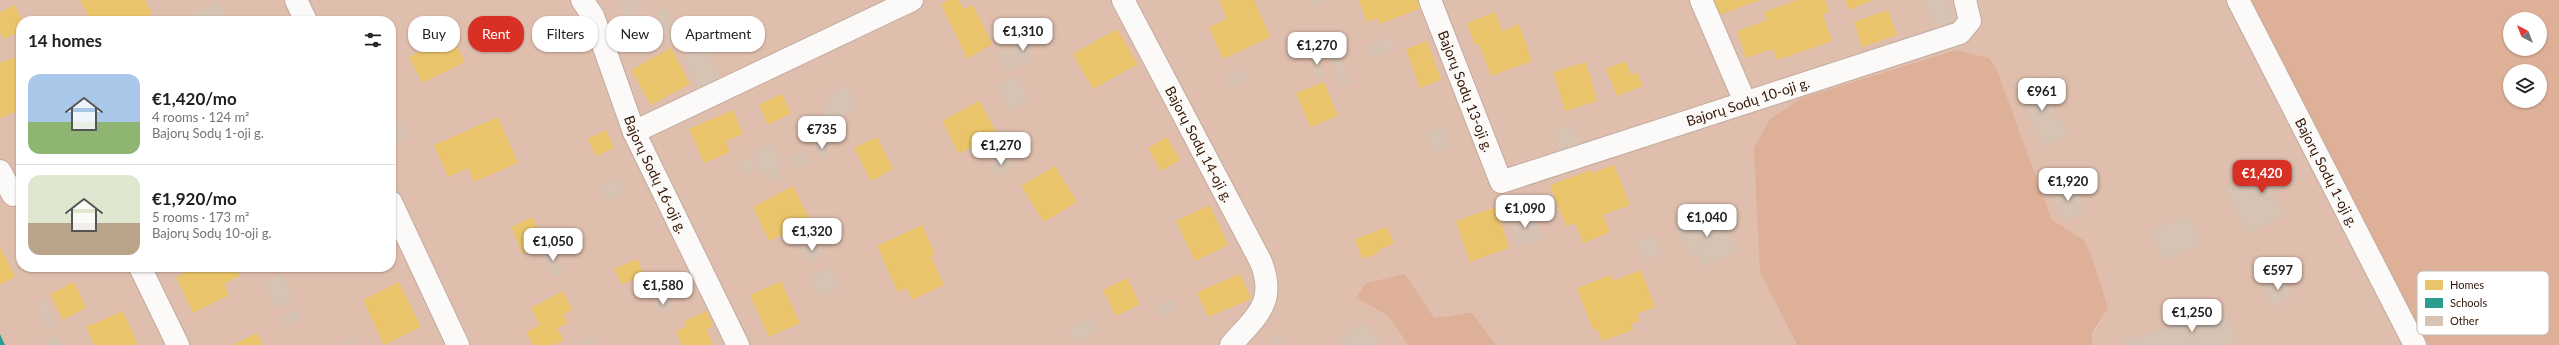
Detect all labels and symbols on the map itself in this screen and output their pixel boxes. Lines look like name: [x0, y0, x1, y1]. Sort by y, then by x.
north arrow: [2503, 12, 2547, 56]
pin: €1,310: [990, 18, 1056, 52]
street label: Bajorų Sodų 13-oji g.: [1435, 28, 1497, 154]
pin: €1,270: [1284, 32, 1350, 66]
street label: Bajorų Sodų 10-oji g.: [1684, 73, 1812, 129]
pin: €961: [2018, 78, 2066, 112]
street label: Bajorų Sodų 14-oji g.: [1162, 83, 1237, 205]
street label: Bajorų Sodų 16-oji g.: [621, 113, 691, 236]
street label: Bajorų Sodų 1-oji g.: [2292, 115, 2362, 230]
pin: €735: [798, 116, 846, 150]
pin: €1,270: [968, 132, 1034, 166]
pin: €1,420: [2229, 160, 2295, 194]
pin: €1,920: [2035, 168, 2101, 202]
pin: €1,090: [1492, 195, 1558, 229]
pin: €1,040: [1674, 204, 1740, 238]
pin: €1,320: [779, 218, 845, 252]
pin: €1,050: [520, 228, 586, 262]
pin: €597: [2254, 257, 2302, 291]
legend: [2417, 271, 2549, 335]
pin: €1,580: [630, 272, 696, 306]
text: Homes: [2450, 278, 2484, 291]
text: Schools: [2450, 296, 2487, 309]
pin: €1,250: [2159, 299, 2225, 333]
text: Other: [2450, 314, 2479, 327]

